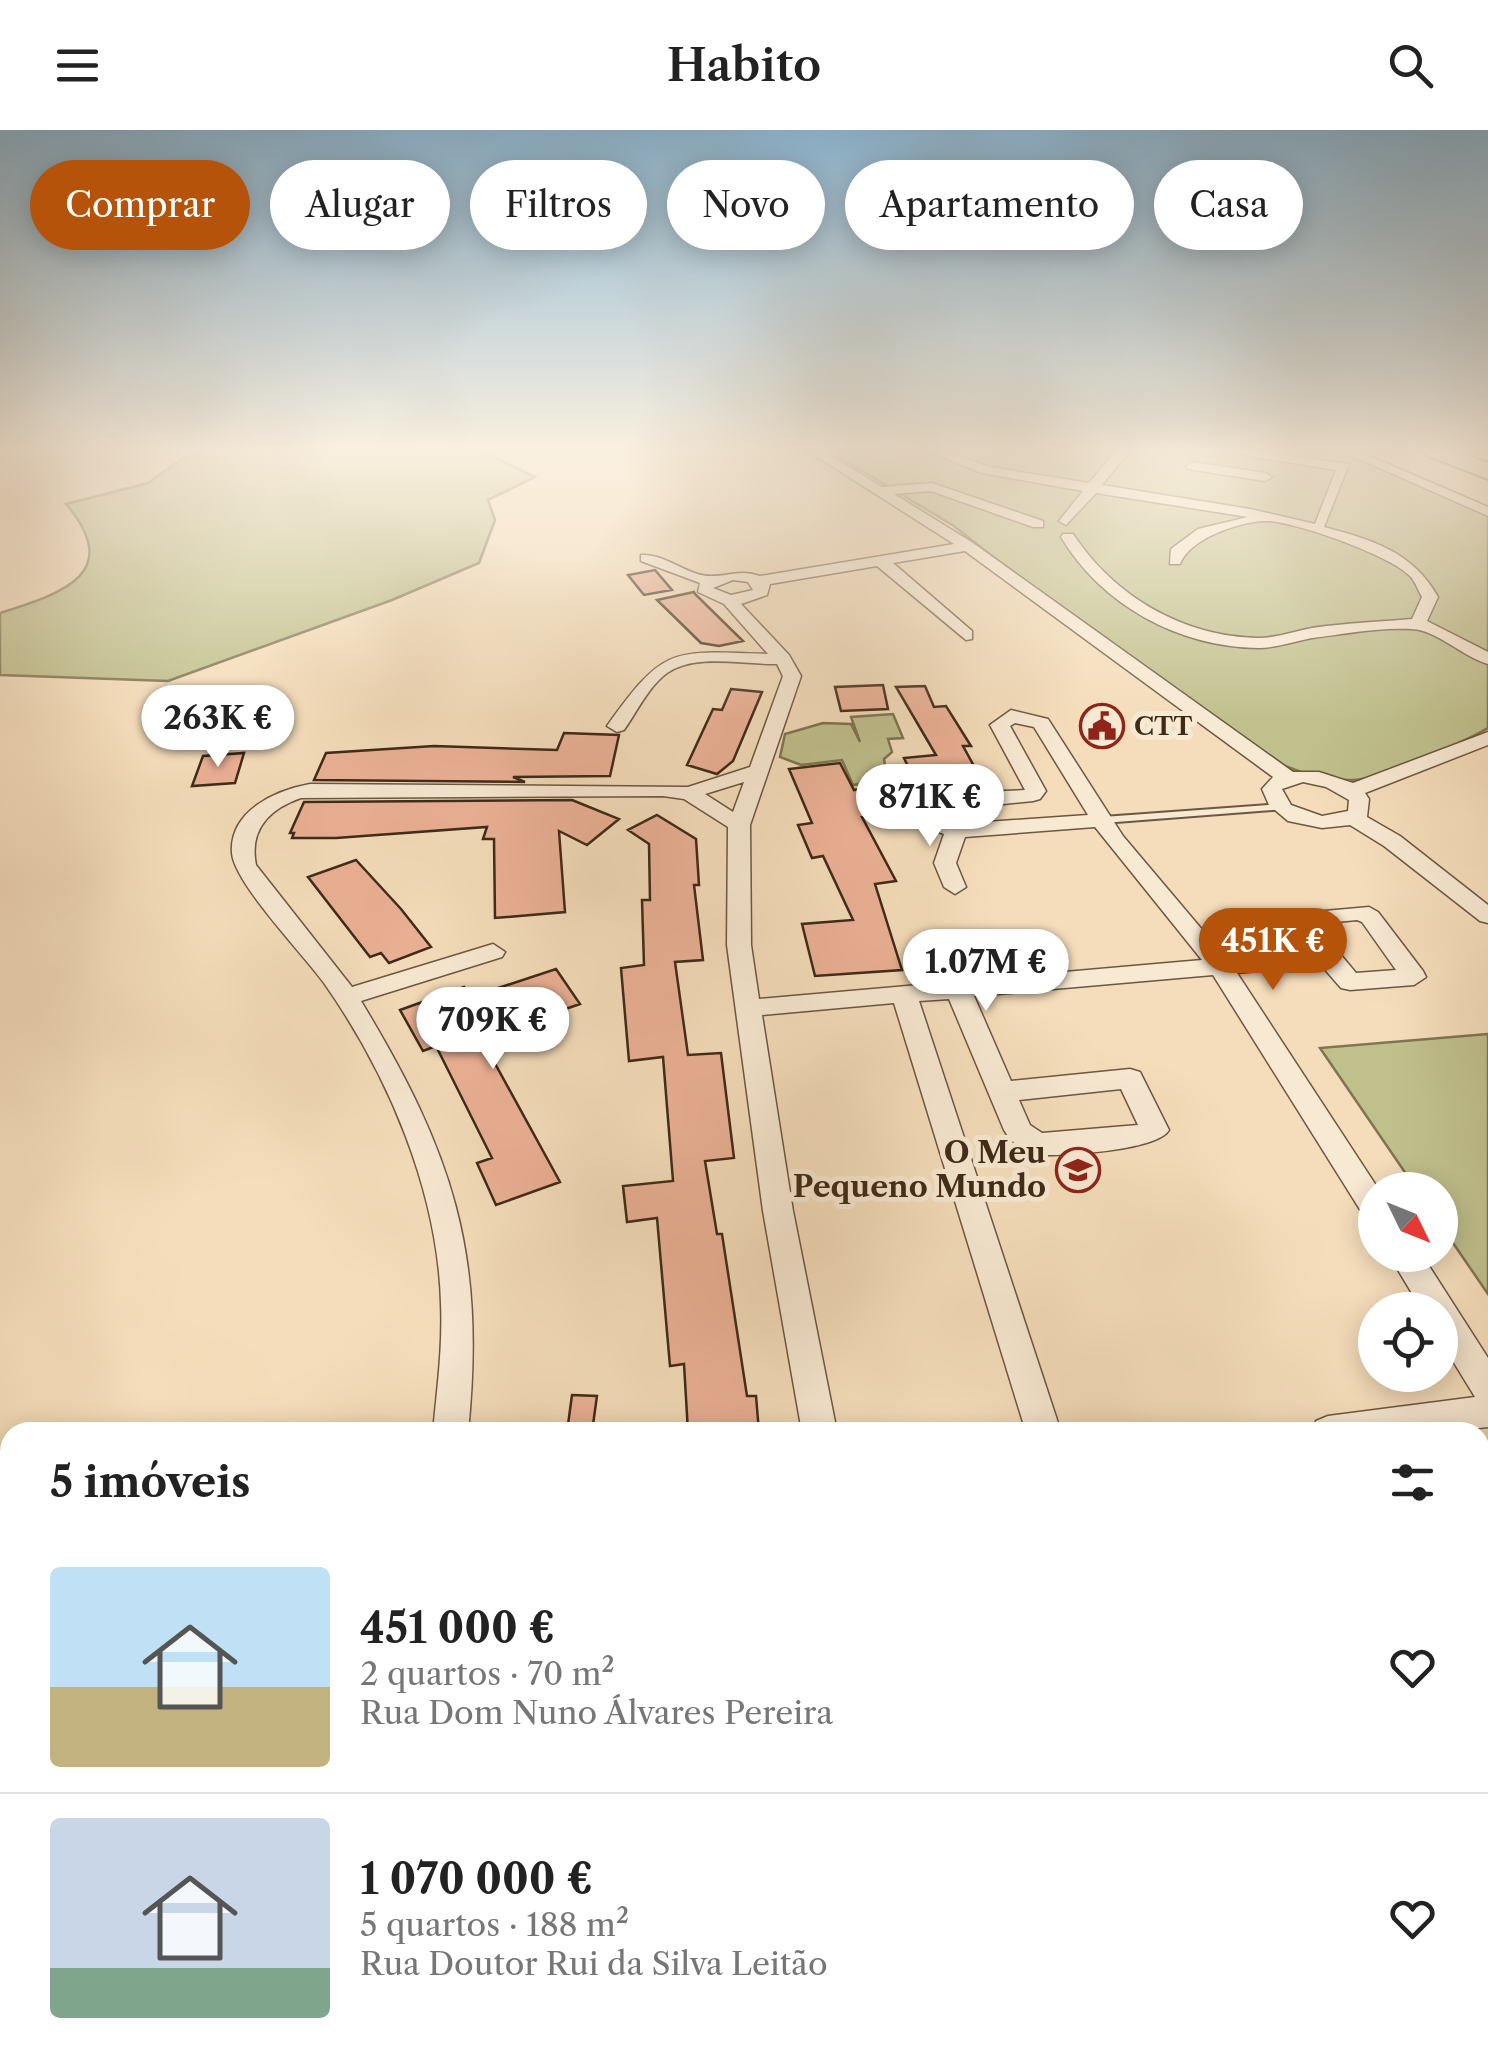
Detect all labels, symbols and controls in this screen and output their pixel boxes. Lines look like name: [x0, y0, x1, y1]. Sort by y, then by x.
text: Habito: [667, 37, 821, 93]
icon: menu: [50, 38, 105, 93]
icon: search: [1383, 38, 1438, 93]
chip: Comprar: [30, 160, 250, 250]
chip: Alugar: [270, 160, 450, 250]
chip: Filtros: [470, 160, 647, 250]
chip: Novo: [667, 160, 825, 250]
chip: Apartamento: [845, 160, 1134, 250]
chip: Casa: [1154, 160, 1303, 250]
pin: 263K €: [137, 685, 299, 770]
text: 263K €: [163, 698, 273, 737]
public building icon: CTT: [1079, 703, 1125, 749]
place label: CTT: [1134, 711, 1193, 742]
pin: 871K €: [849, 764, 1011, 849]
text: 871K €: [878, 777, 982, 816]
pin: 451K €: [1192, 908, 1354, 993]
text: 451K €: [1221, 921, 1325, 960]
pin: 1.07M €: [894, 929, 1078, 1014]
text: 1.07M €: [925, 942, 1047, 981]
pin: 709K €: [412, 987, 574, 1072]
text: 709K €: [438, 1000, 548, 1039]
place label: O Meu Pequeno Mundo: [793, 1134, 1046, 1205]
school or university icon: O Meu Pequeno Mundo: [1055, 1147, 1101, 1193]
north arrow: [1358, 1172, 1458, 1272]
map controls: [1358, 1172, 1458, 1392]
button: locate: [1358, 1292, 1458, 1392]
icon: filters: [1385, 1455, 1440, 1510]
text: 5 imóveis: [50, 1456, 251, 1508]
text: 451 000 €: [360, 1602, 555, 1654]
icon: home: [130, 1607, 250, 1727]
icon: heart: [1385, 1640, 1440, 1695]
text: 2 quartos · 70 m²: [360, 1654, 615, 1693]
text: Rua Dom Nuno Álvares Pereira: [360, 1693, 833, 1732]
text: 1 070 000 €: [360, 1853, 593, 1905]
icon: home: [130, 1858, 250, 1978]
icon: heart: [1385, 1891, 1440, 1946]
text: 5 quartos · 188 m²: [360, 1905, 629, 1944]
text: Rua Doutor Rui da Silva Leitão: [360, 1944, 828, 1983]

